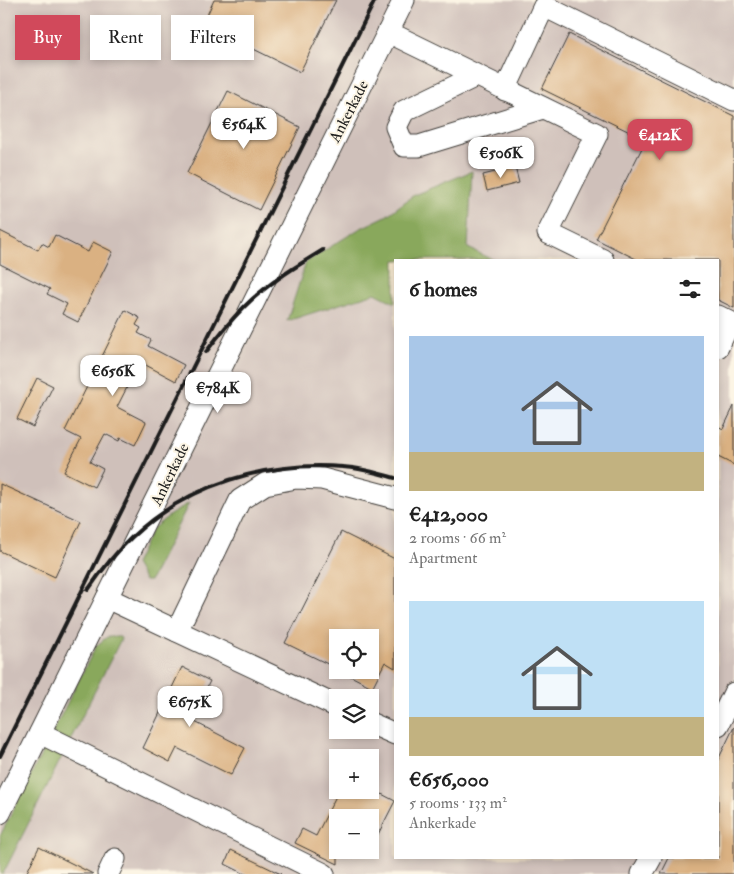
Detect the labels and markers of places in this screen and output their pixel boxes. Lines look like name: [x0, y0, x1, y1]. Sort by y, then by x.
pin: €564K: [209, 108, 279, 150]
pin: €412K: [625, 119, 695, 161]
pin: €506K: [466, 136, 536, 179]
pin: €656K: [78, 354, 148, 397]
pin: €784K: [183, 372, 253, 414]
pin: €675K: [155, 686, 225, 728]

